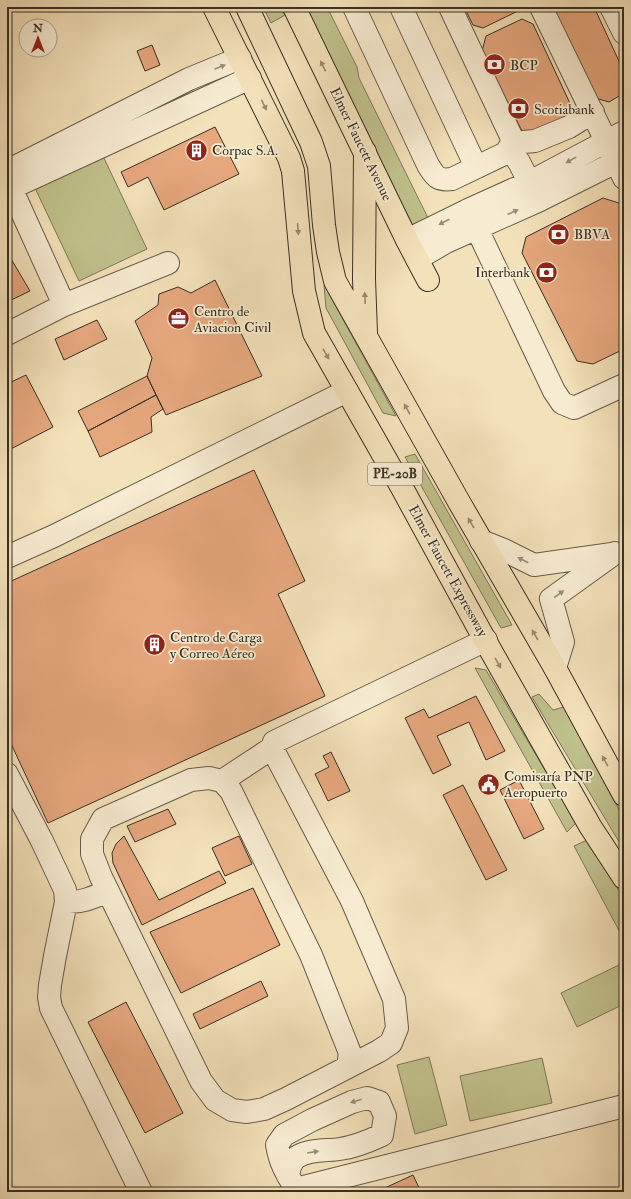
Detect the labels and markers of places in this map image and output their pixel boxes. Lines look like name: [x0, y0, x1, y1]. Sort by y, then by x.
bank icon: BCP: [481, 52, 507, 78]
place label: BCP: [510, 57, 538, 74]
bank icon: Scotiabank: [505, 96, 531, 122]
place label: Scotiabank: [534, 101, 595, 118]
building icon: Corpac S.A.: [184, 137, 210, 163]
place label: Corpac S.A.: [212, 142, 278, 160]
bank icon: BBVA: [545, 221, 571, 247]
place label: BBVA: [574, 226, 610, 243]
bank icon: Interbank: [533, 259, 559, 285]
place label: Interbank: [475, 264, 530, 281]
place label: Centro de Aviacion Civil: [193, 303, 272, 336]
office icon: Centro de Aviacion Civil: [166, 306, 192, 332]
place label: Centro de Carga y Correo Aéreo: [170, 629, 262, 663]
building icon: Centro de Carga y Correo Aéreo: [141, 632, 167, 658]
place label: Comisaría PNP Aeropuerto: [503, 768, 593, 802]
public building icon: Comisaría PNP Aeropuerto: [476, 771, 502, 797]

